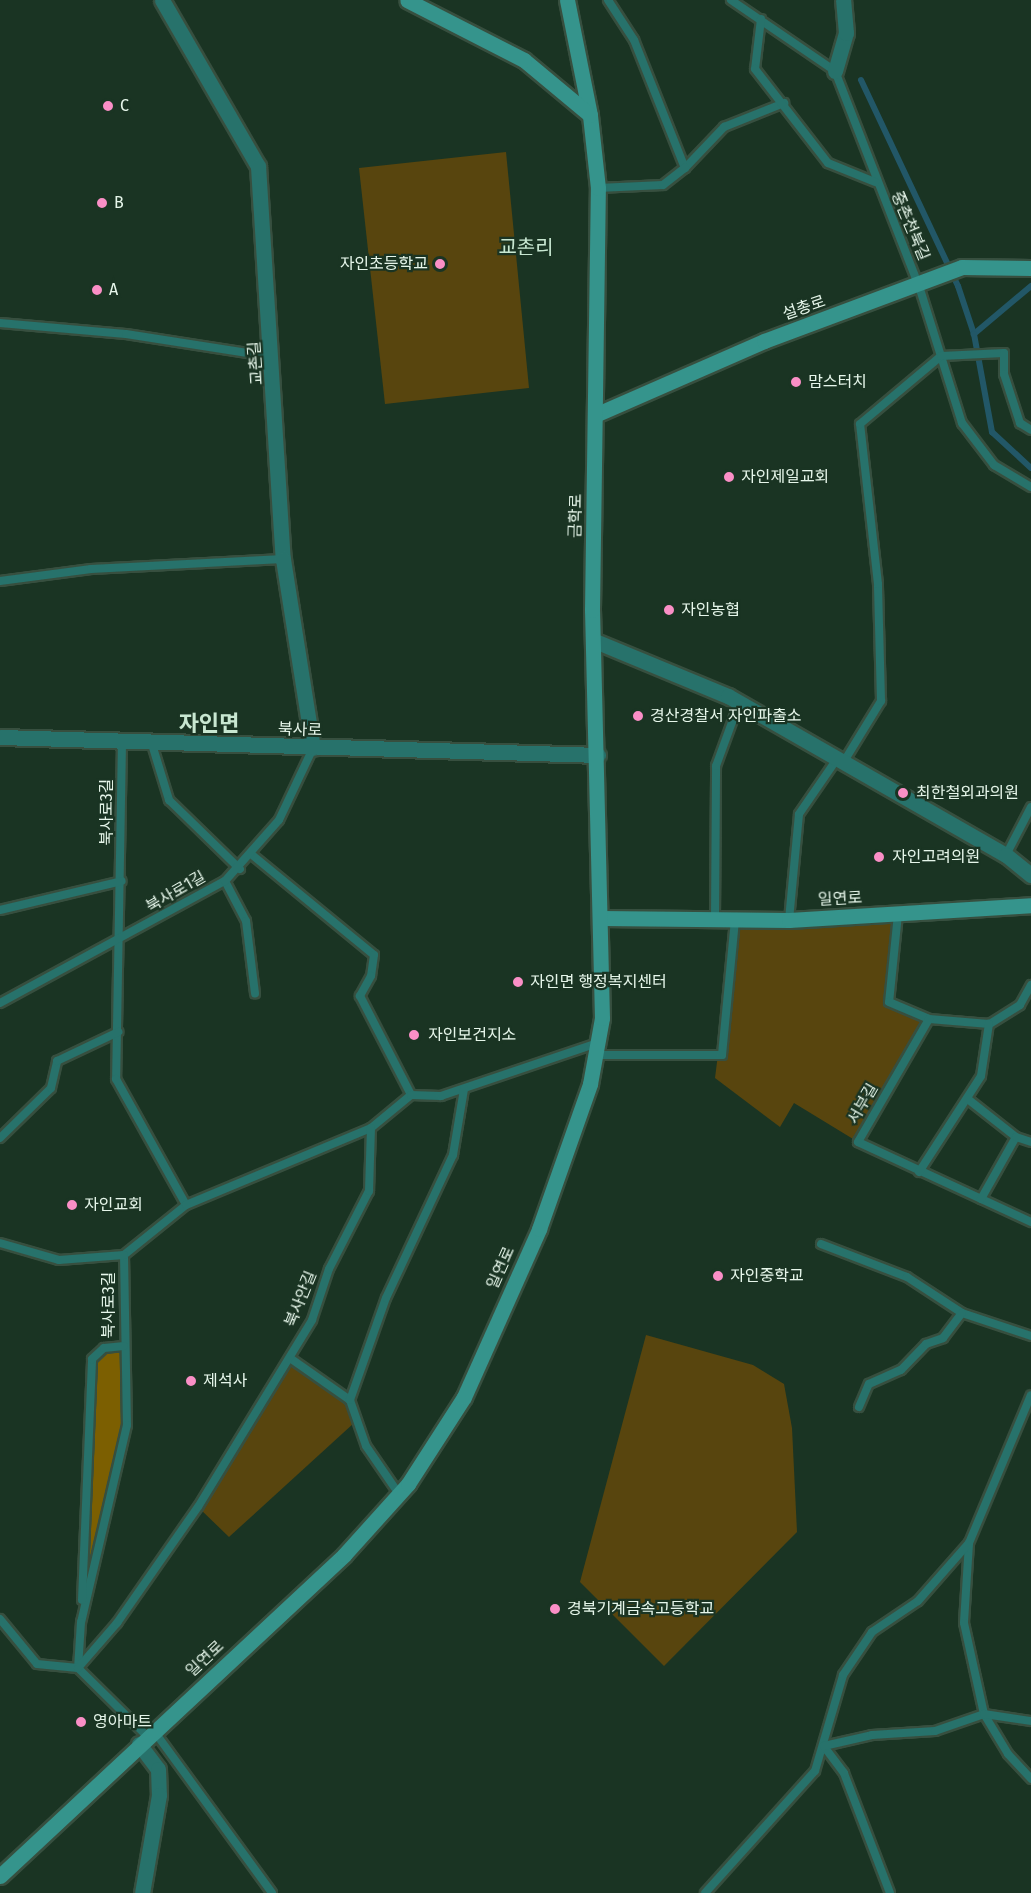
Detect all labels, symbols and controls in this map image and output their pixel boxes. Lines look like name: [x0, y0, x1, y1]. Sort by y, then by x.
place label: C: [120, 96, 129, 116]
marker: C: [101, 99, 115, 113]
street label: 중촌천북길: [887, 188, 933, 264]
place label: B: [114, 193, 124, 213]
marker: B: [95, 196, 109, 210]
district label: 교촌리: [498, 235, 554, 259]
place label: 자인초등학교: [340, 254, 428, 274]
marker: 자인초등학교: [433, 257, 447, 271]
place label: A: [109, 280, 118, 300]
marker: A: [90, 283, 104, 297]
street label: 설총로: [780, 292, 828, 324]
street label: 교촌길: [245, 340, 267, 386]
place label: 맘스터치: [808, 372, 867, 392]
marker: 맘스터치: [789, 375, 803, 389]
place label: 자인제일교회: [741, 467, 829, 487]
marker: 자인제일교회: [722, 470, 736, 484]
street label: 금학로: [566, 494, 586, 538]
place label: 자인농협: [681, 600, 740, 620]
marker: 자인농협: [662, 603, 676, 617]
place label: 경산경찰서 자인파출소: [650, 706, 801, 726]
marker: 경산경찰서 자인파출소: [631, 709, 645, 723]
district label: 자인면: [179, 711, 239, 737]
street label: 북사로: [278, 720, 322, 740]
street label: 북사로3길: [97, 779, 117, 845]
place label: 최한철외과의원: [916, 783, 1019, 803]
marker: 최한철외과의원: [894, 784, 912, 802]
place label: 자인고려의원: [892, 847, 980, 867]
marker: 자인고려의원: [870, 848, 888, 866]
street label: 북사로1길: [143, 867, 209, 917]
street label: 일연로: [817, 888, 863, 910]
place label: 자인면 행정복지센터: [530, 972, 667, 992]
marker: 자인면 행정복지센터: [511, 975, 525, 989]
place label: 자인보건지소: [428, 1025, 516, 1045]
marker: 자인보건지소: [405, 1026, 423, 1044]
street label: 서부길: [844, 1080, 882, 1128]
place label: 자인교회: [84, 1195, 143, 1215]
marker: 자인교회: [65, 1198, 79, 1212]
street label: 일연로: [483, 1244, 519, 1292]
place label: 자인중학교: [730, 1266, 804, 1286]
street label: 북사안길: [281, 1268, 321, 1330]
marker: 자인중학교: [711, 1269, 725, 1283]
street label: 북사로3길: [99, 1272, 119, 1338]
place label: 제석사: [203, 1371, 247, 1391]
marker: 제석사: [184, 1374, 198, 1388]
place label: 경북기계금속고등학교: [567, 1599, 714, 1619]
marker: 경북기계금속고등학교: [548, 1602, 562, 1616]
street label: 일연로: [182, 1637, 228, 1681]
place label: 영아마트: [93, 1712, 152, 1732]
marker: 영아마트: [74, 1715, 88, 1729]

